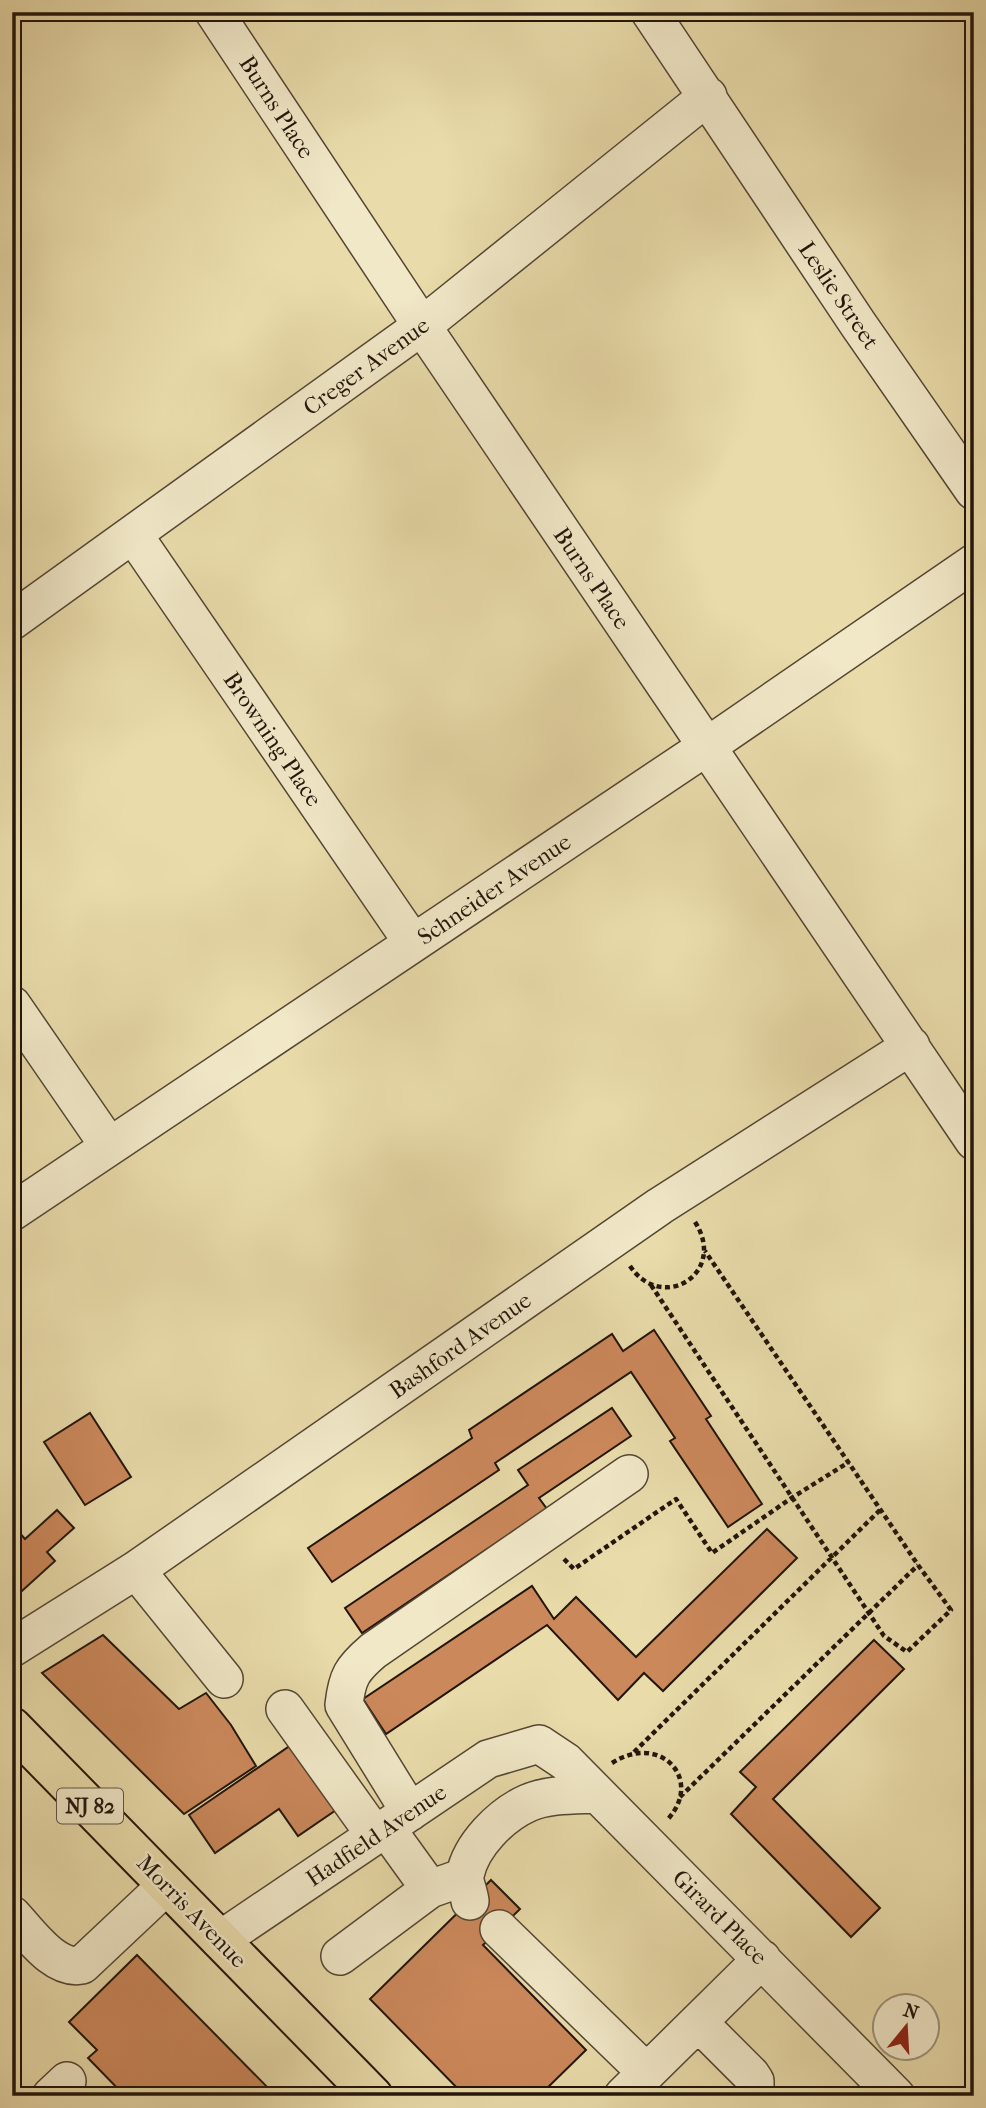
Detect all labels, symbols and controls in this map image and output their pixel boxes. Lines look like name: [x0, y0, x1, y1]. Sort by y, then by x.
street label: Burns Place: [233, 51, 320, 164]
street label: Leslie Street: [793, 236, 884, 354]
street label: Creger Avenue: [298, 312, 435, 421]
street label: Burns Place: [548, 522, 635, 634]
street label: Browning Place: [218, 667, 327, 812]
street label: Schneider Avenue: [413, 828, 576, 951]
street label: Bashford Avenue: [384, 1287, 536, 1404]
street label: Hadfield Avenue: [301, 1779, 452, 1892]
road number: NJ 82: [57, 1788, 123, 1824]
street label: Morris Avenue: [131, 1849, 252, 1973]
street label: Girard Place: [667, 1864, 773, 1970]
north arrow: [870, 1993, 940, 2062]
text: N: [901, 1999, 922, 2025]

